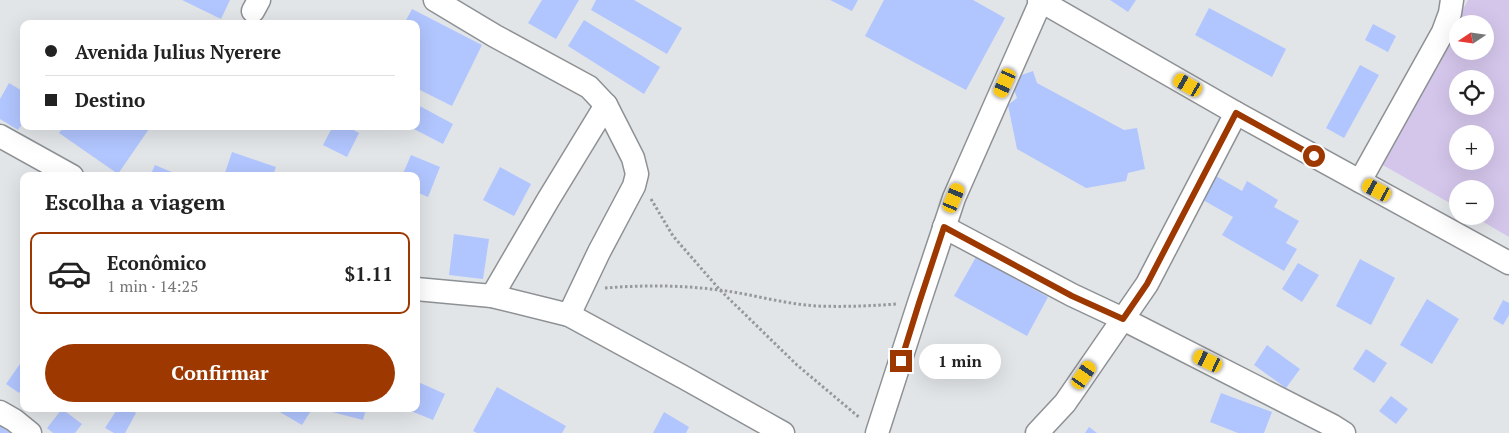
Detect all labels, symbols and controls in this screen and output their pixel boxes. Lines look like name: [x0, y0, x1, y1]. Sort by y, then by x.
north arrow: [1449, 15, 1494, 60]
map controls: [1449, 15, 1494, 225]
text: Avenida Julius Nyerere: [75, 39, 281, 64]
car: [992, 66, 1017, 100]
button: locate: [1449, 70, 1494, 115]
car: [1171, 71, 1204, 99]
text: Destino: [75, 87, 145, 112]
button: +: [1449, 125, 1494, 170]
route start: [1303, 145, 1325, 167]
car: [1360, 176, 1393, 204]
button: −: [1449, 180, 1494, 225]
car: [941, 181, 966, 215]
text: Escolha a viagem: [45, 187, 225, 216]
text: Econômico: [107, 250, 206, 275]
icon: car: [47, 251, 92, 296]
text: $1.11: [344, 261, 393, 286]
text: 1 min · 14:25: [107, 275, 199, 297]
button: Confirmar: [45, 344, 395, 402]
callout: 1 min: [918, 344, 1001, 378]
car: [1191, 348, 1224, 374]
route end: [890, 350, 912, 372]
text: 1 min: [938, 350, 982, 372]
car: [1069, 358, 1098, 392]

